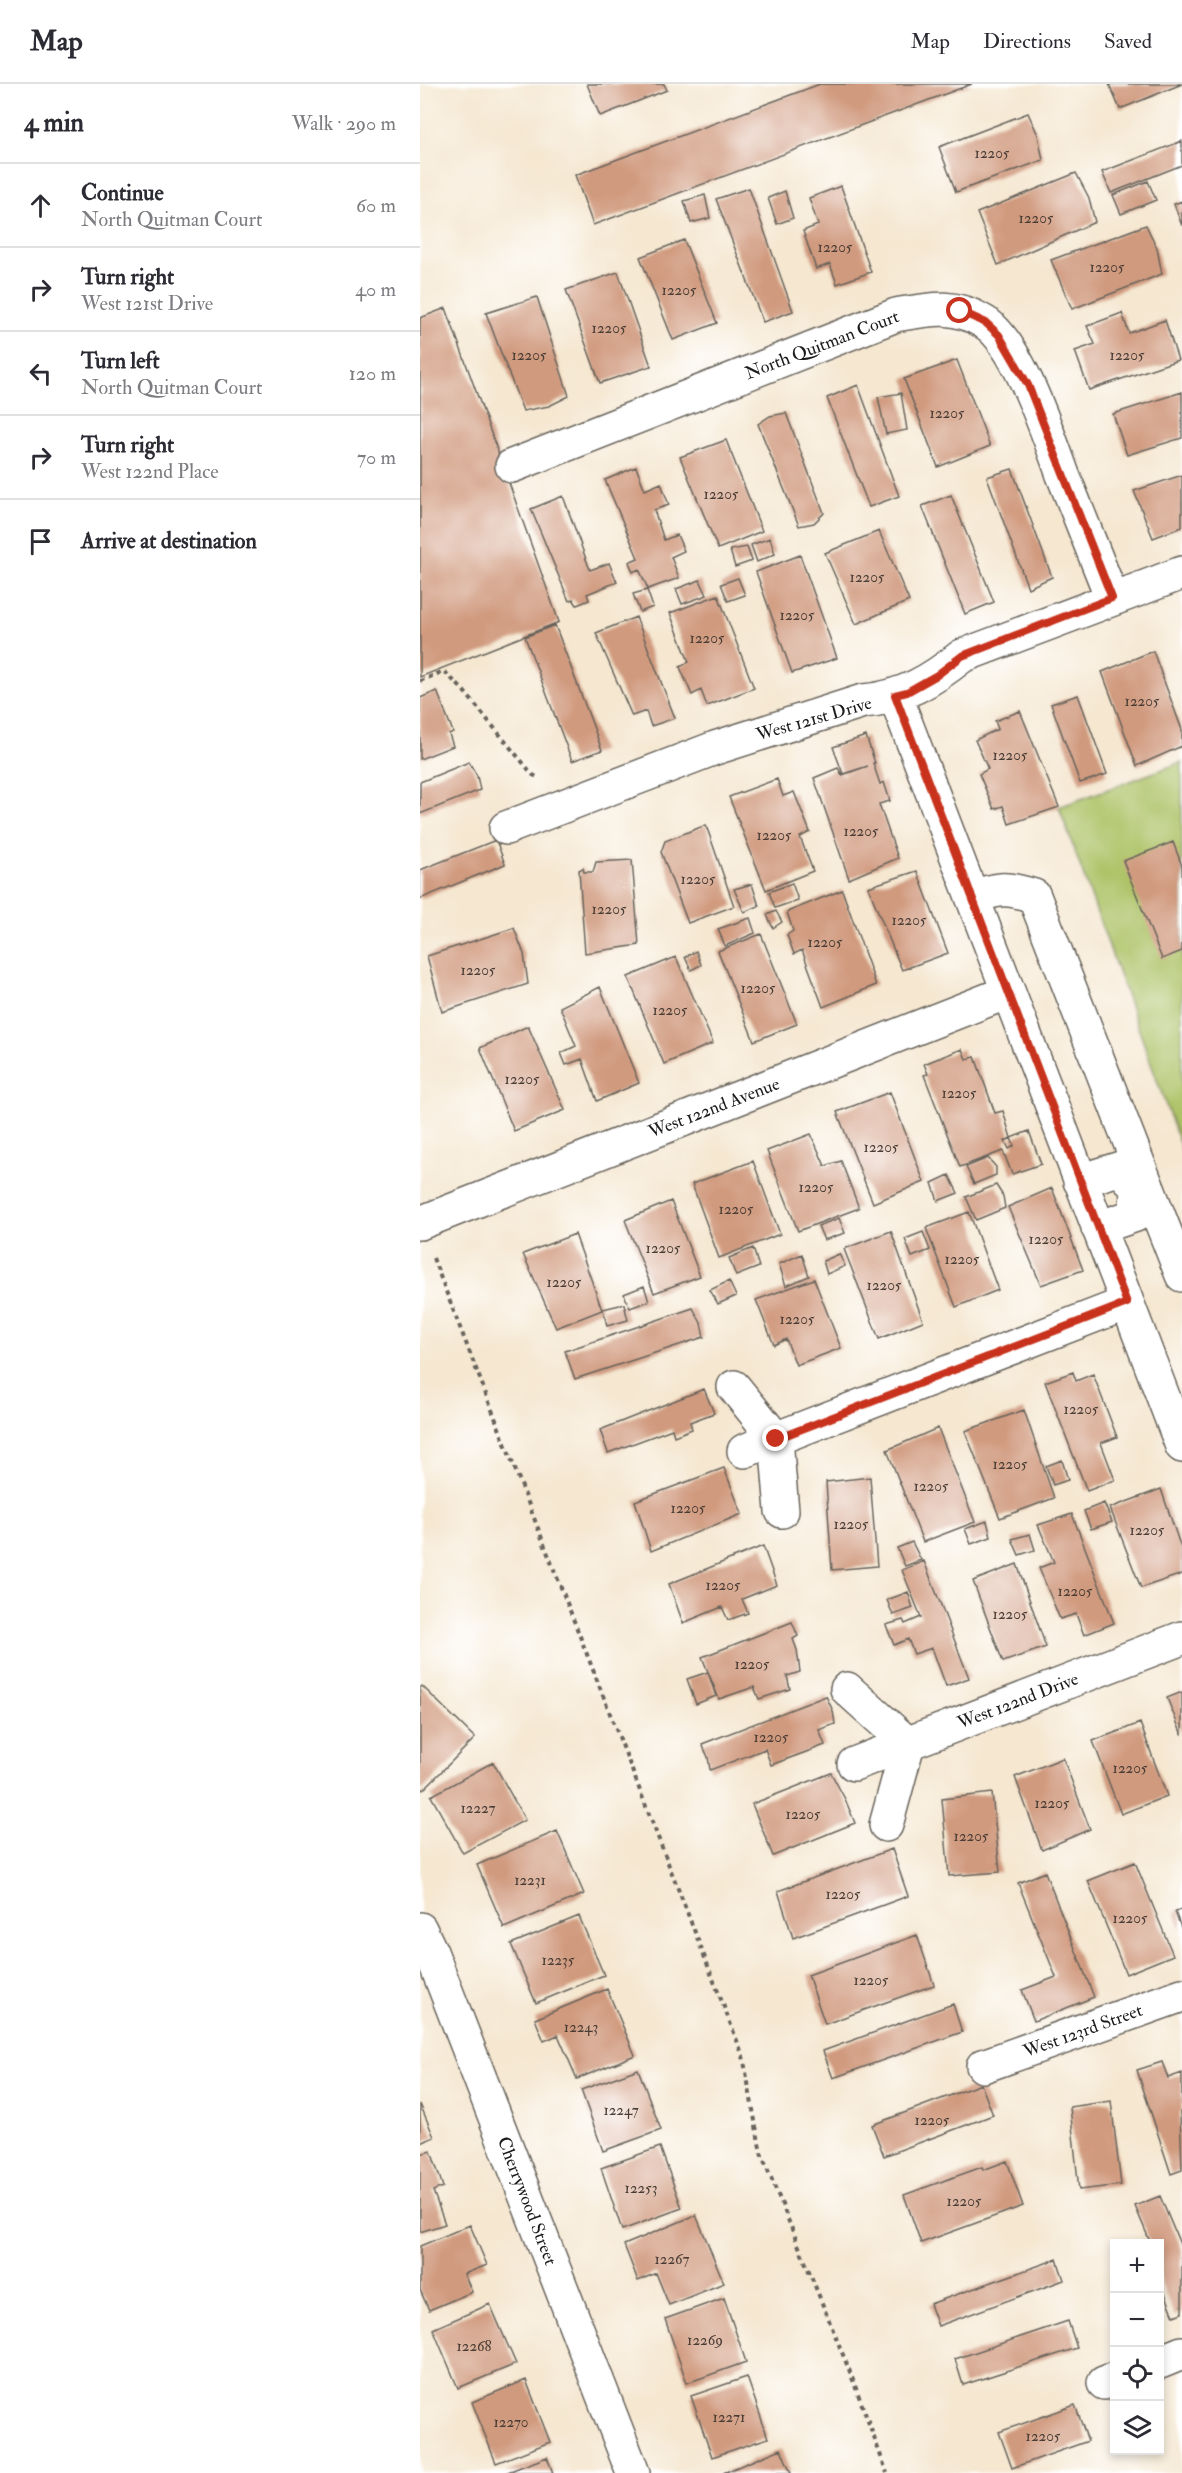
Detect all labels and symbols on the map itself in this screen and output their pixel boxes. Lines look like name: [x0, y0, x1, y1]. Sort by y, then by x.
house number: 12205: [975, 144, 1010, 163]
house number: 12205: [1019, 209, 1054, 228]
house number: 12205: [818, 238, 853, 257]
house number: 12205: [1090, 258, 1125, 277]
house number: 12205: [662, 281, 697, 300]
route start: [946, 297, 972, 323]
street label: North Quitman Court: [742, 305, 902, 385]
house number: 12205: [592, 319, 627, 338]
house number: 12205: [512, 346, 547, 365]
house number: 12205: [1110, 346, 1145, 365]
house number: 12205: [930, 404, 965, 423]
house number: 12205: [704, 485, 739, 504]
house number: 12205: [850, 568, 885, 587]
house number: 12205: [780, 606, 815, 625]
house number: 12205: [690, 629, 725, 648]
street label: West 121st Drive: [753, 691, 875, 747]
house number: 12205: [1125, 692, 1160, 711]
house number: 12205: [993, 746, 1028, 765]
house number: 12205: [844, 822, 879, 841]
house number: 12205: [757, 826, 792, 845]
house number: 12205: [681, 870, 716, 889]
house number: 12205: [592, 900, 627, 919]
house number: 12205: [892, 911, 927, 930]
house number: 12205: [808, 933, 843, 952]
house number: 12205: [461, 961, 496, 980]
house number: 12205: [741, 979, 776, 998]
house number: 12205: [653, 1001, 688, 1020]
house number: 12205: [505, 1070, 540, 1089]
street label: West 122nd Avenue: [644, 1072, 783, 1144]
house number: 12205: [942, 1084, 977, 1103]
house number: 12205: [864, 1138, 899, 1157]
house number: 12205: [799, 1178, 834, 1197]
house number: 12205: [719, 1200, 754, 1219]
house number: 12205: [1029, 1230, 1064, 1249]
house number: 12205: [646, 1239, 681, 1258]
house number: 12205: [945, 1250, 980, 1269]
house number: 12205: [547, 1273, 582, 1292]
house number: 12205: [867, 1276, 902, 1295]
house number: 12205: [780, 1310, 815, 1329]
house number: 12205: [1064, 1400, 1099, 1419]
route end: [762, 1425, 788, 1451]
house number: 12205: [993, 1455, 1028, 1474]
house number: 12205: [914, 1477, 949, 1496]
house number: 12205: [671, 1499, 706, 1518]
house number: 12205: [834, 1515, 869, 1534]
house number: 12205: [1130, 1521, 1165, 1540]
house number: 12205: [706, 1576, 741, 1595]
house number: 12205: [1058, 1582, 1093, 1601]
house number: 12205: [993, 1605, 1028, 1624]
house number: 12205: [735, 1655, 770, 1674]
street label: West 122nd Drive: [953, 1667, 1082, 1735]
house number: 12205: [754, 1728, 789, 1747]
house number: 12205: [1113, 1759, 1148, 1778]
house number: 12205: [1035, 1794, 1070, 1813]
house number: 12227: [460, 1799, 496, 1818]
house number: 12205: [786, 1805, 821, 1824]
house number: 12205: [954, 1827, 989, 1846]
house number: 12231: [514, 1871, 546, 1890]
house number: 12205: [826, 1885, 861, 1904]
house number: 12205: [1113, 1909, 1148, 1928]
house number: 12235: [542, 1951, 575, 1970]
house number: 12205: [854, 1971, 889, 1990]
street label: West 123rd Street: [1019, 1999, 1146, 2064]
house number: 12243: [564, 2018, 598, 2037]
house number: 12247: [603, 2101, 639, 2120]
house number: 12205: [915, 2111, 950, 2130]
street label: Cherrywood Street: [492, 2133, 562, 2269]
house number: 12253: [625, 2179, 657, 2198]
house number: 12205: [947, 2192, 982, 2211]
house number: 12267: [654, 2250, 690, 2269]
house number: 12269: [687, 2331, 723, 2350]
house number: 12268: [456, 2337, 492, 2356]
house number: 12271: [713, 2408, 745, 2427]
house number: 12270: [493, 2413, 529, 2432]
house number: 12205: [1026, 2427, 1061, 2446]

